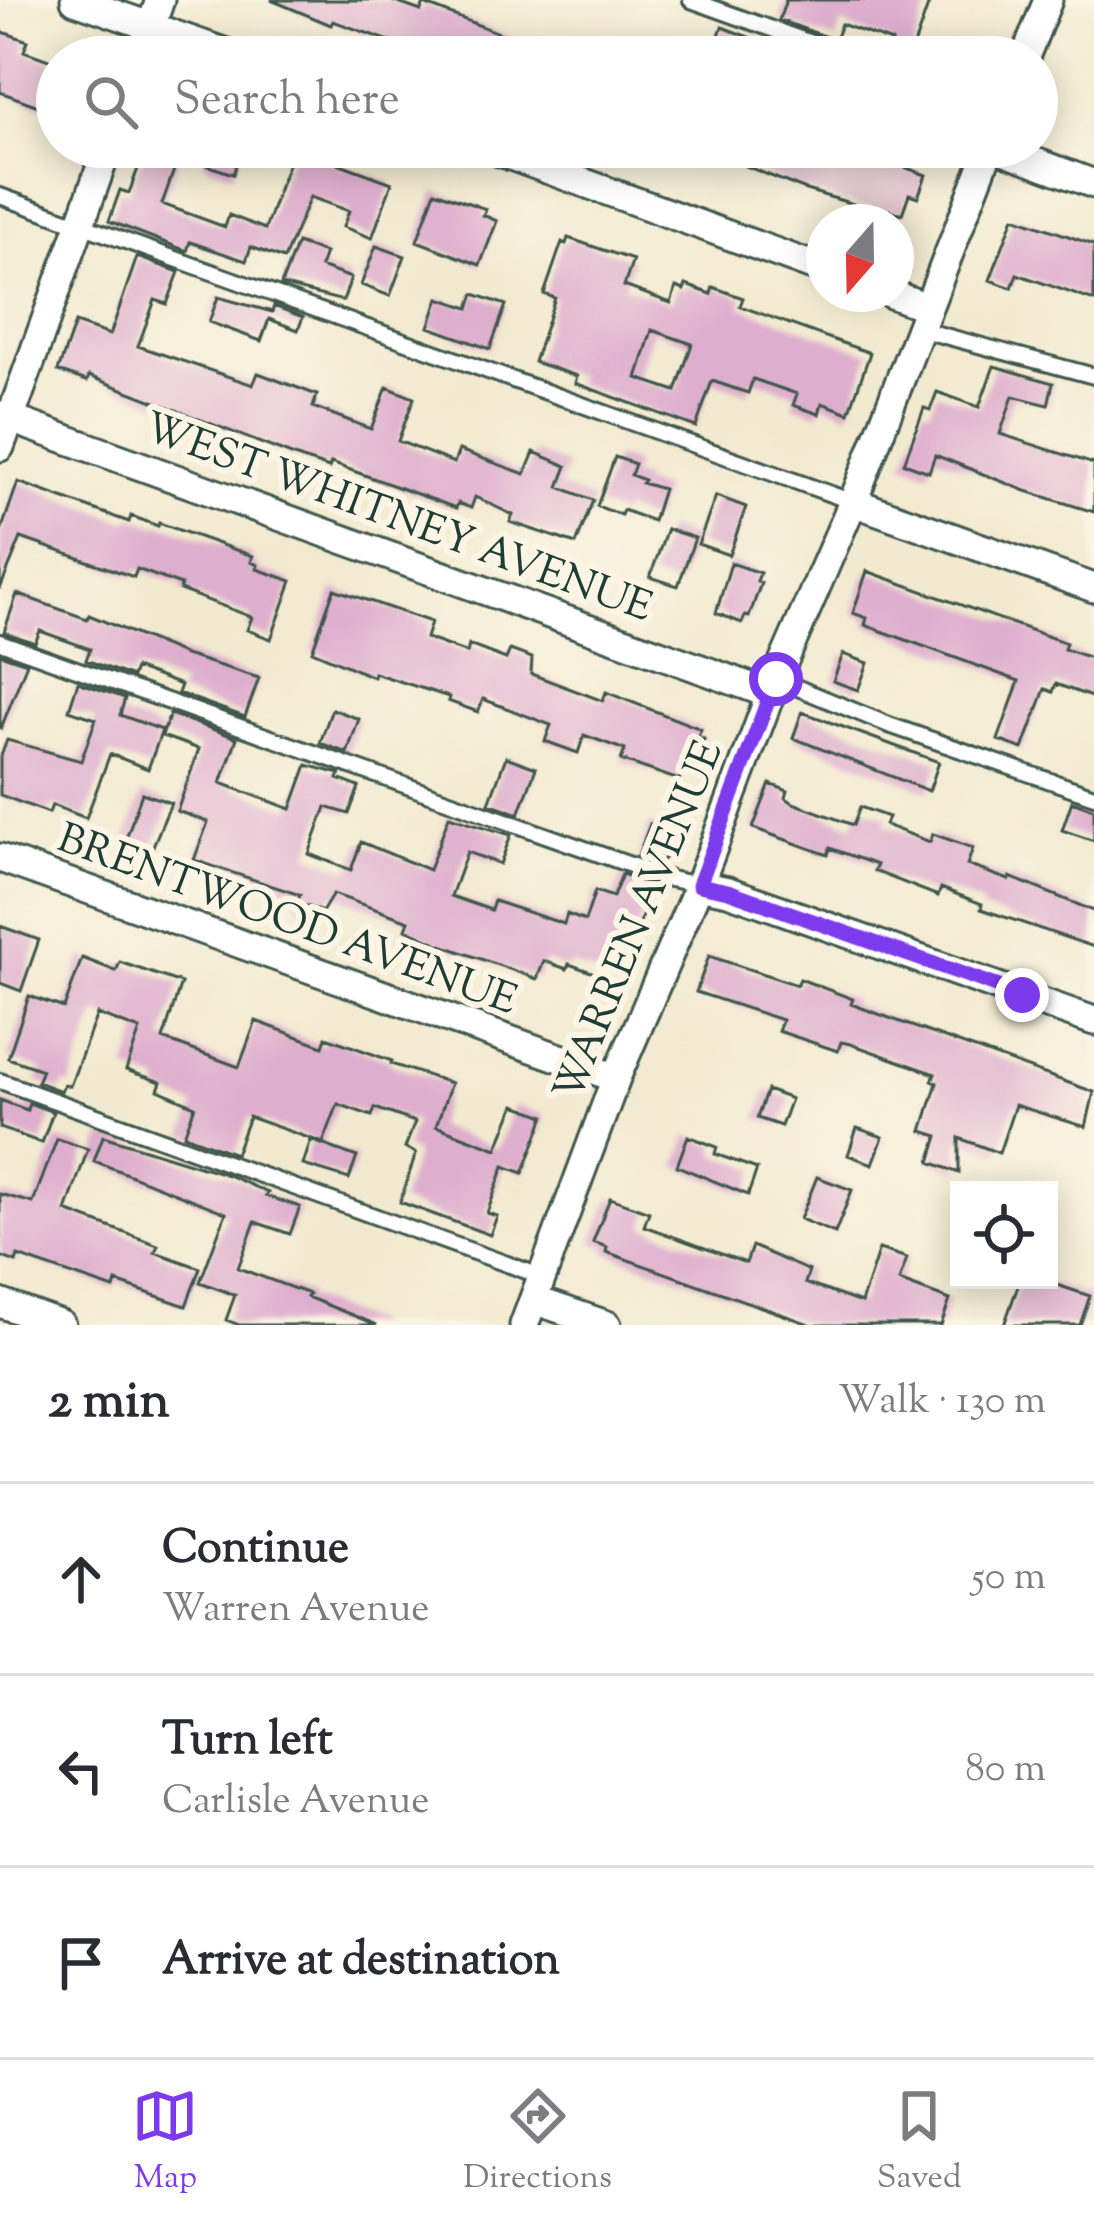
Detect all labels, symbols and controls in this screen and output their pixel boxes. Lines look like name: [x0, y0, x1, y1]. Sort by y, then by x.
search box: [36, 36, 1058, 168]
icon: search: [78, 69, 144, 135]
text: Search here: [174, 70, 400, 135]
north arrow: [806, 204, 914, 312]
street label: WEST WHITNEY AVENUE: [135, 400, 660, 640]
route start: [749, 652, 803, 706]
street label: WARREN AVENUE: [541, 733, 740, 1111]
street label: BRENTWOOD AVENUE: [48, 811, 524, 1033]
route end: [995, 968, 1049, 1022]
map controls: [950, 1181, 1058, 1289]
button: locate: [950, 1181, 1058, 1289]
text: 2 min: [48, 1367, 170, 1440]
text: Walk · 130 m: [838, 1375, 1046, 1431]
text: Continue: [162, 1518, 349, 1583]
icon: ahead: [48, 1546, 114, 1612]
text: 50 m: [971, 1551, 1046, 1607]
text: Warren Avenue: [162, 1583, 430, 1639]
text: Turn left: [162, 1710, 333, 1775]
icon: left: [48, 1738, 114, 1804]
text: 80 m: [965, 1743, 1046, 1799]
text: Carlisle Avenue: [162, 1775, 429, 1831]
icon: arrive: [48, 1930, 114, 1996]
text: Arrive at destination: [162, 1930, 560, 1995]
tab: Map: [132, 2083, 198, 2203]
tab: Directions: [463, 2083, 612, 2203]
tab: Saved: [877, 2083, 962, 2203]

